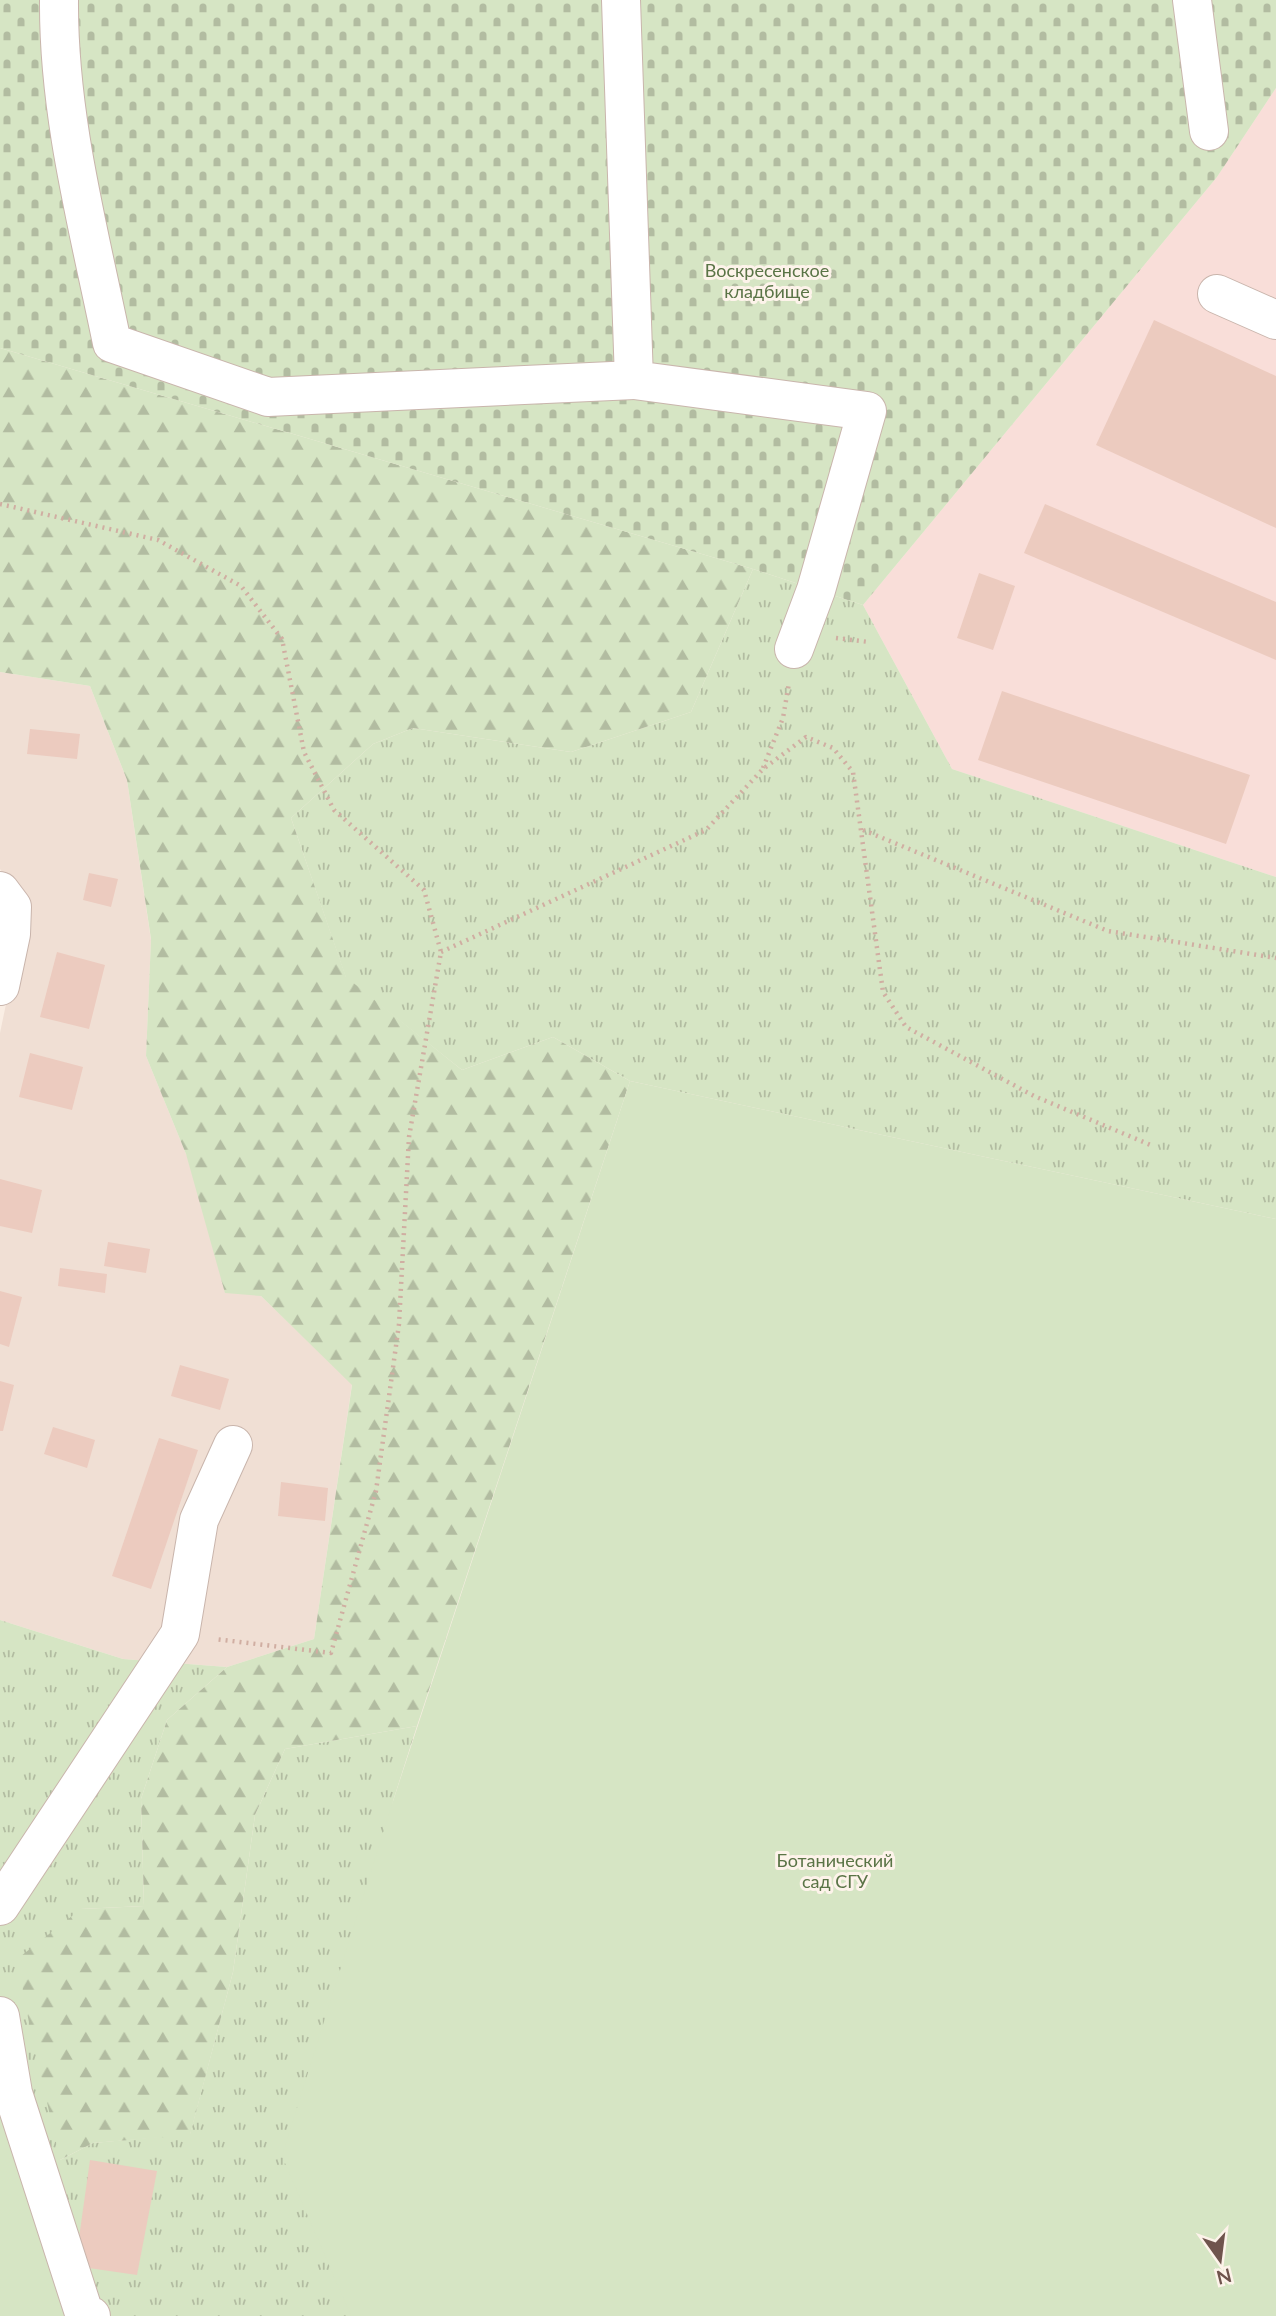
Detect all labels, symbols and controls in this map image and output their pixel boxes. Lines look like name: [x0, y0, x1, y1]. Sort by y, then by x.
park label: Воскресенское кладбище: [705, 259, 829, 302]
park label: Ботанический сад СГУ: [777, 1849, 893, 1892]
north arrow: [1185, 2225, 1255, 2295]
text: N: [1214, 2264, 1234, 2290]

